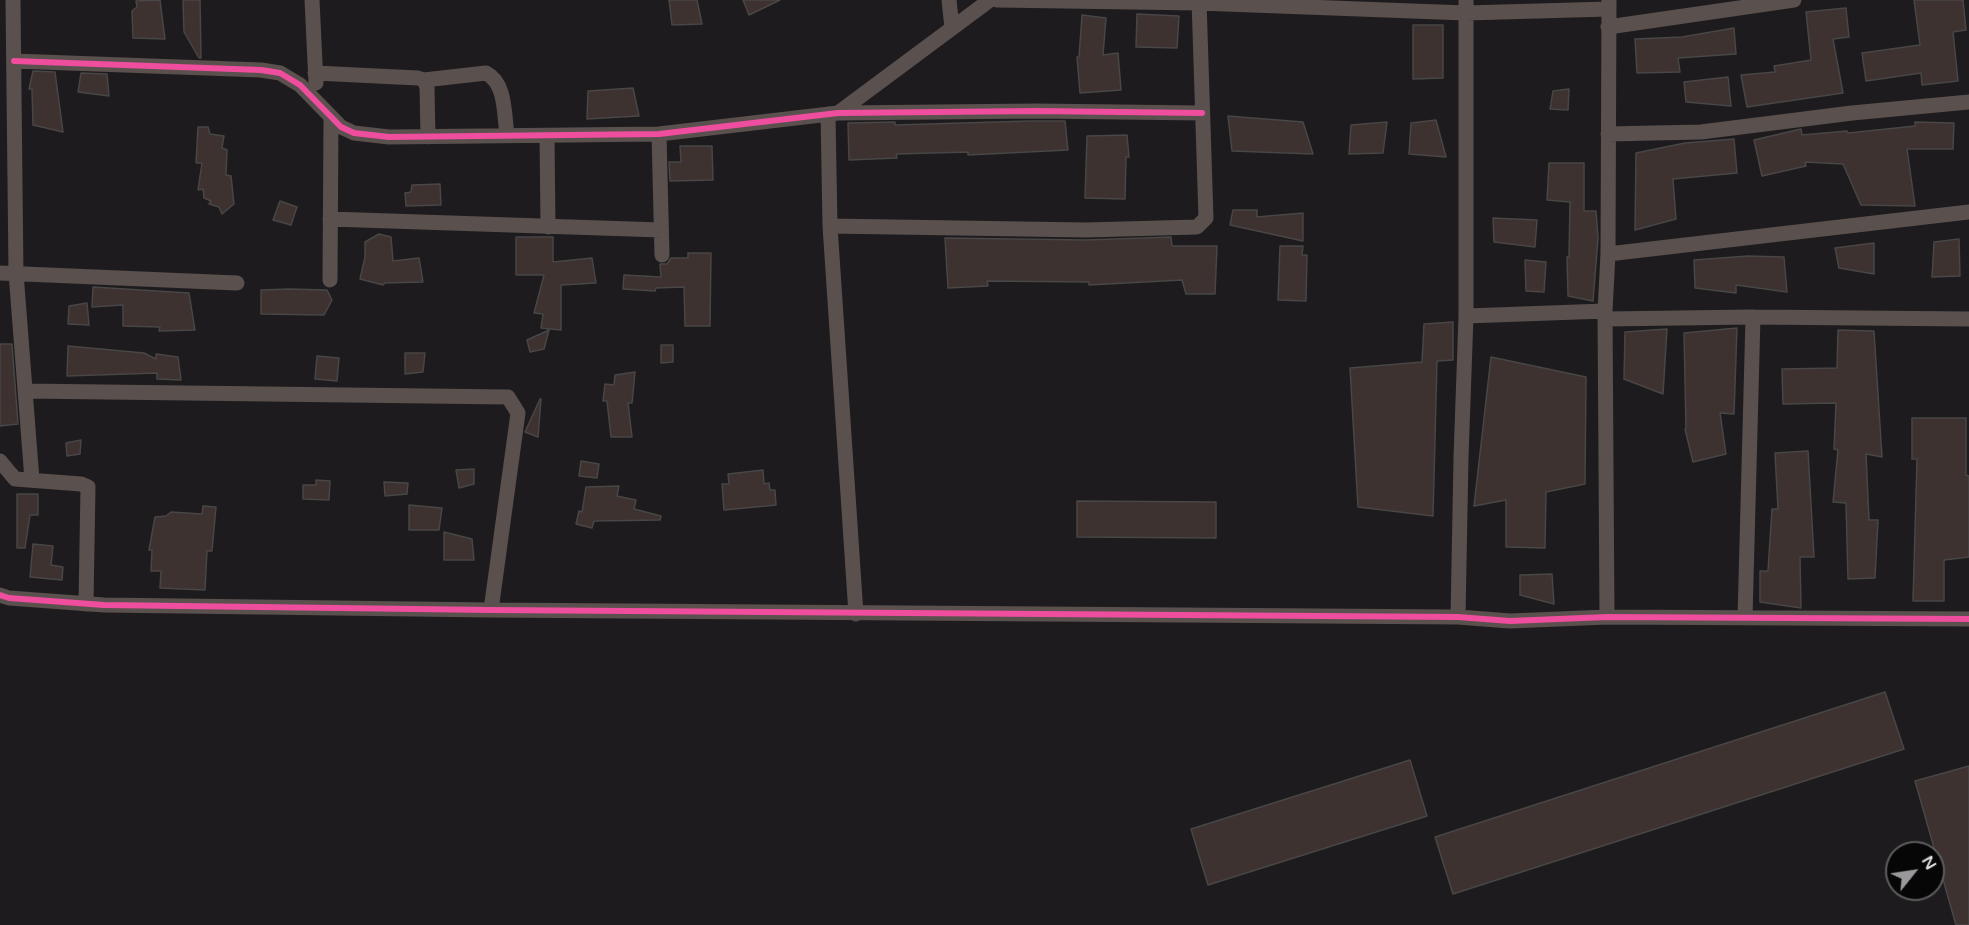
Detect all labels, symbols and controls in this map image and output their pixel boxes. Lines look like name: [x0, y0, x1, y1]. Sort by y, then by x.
north arrow: [1885, 841, 1945, 901]
text: N: [1917, 852, 1941, 874]

